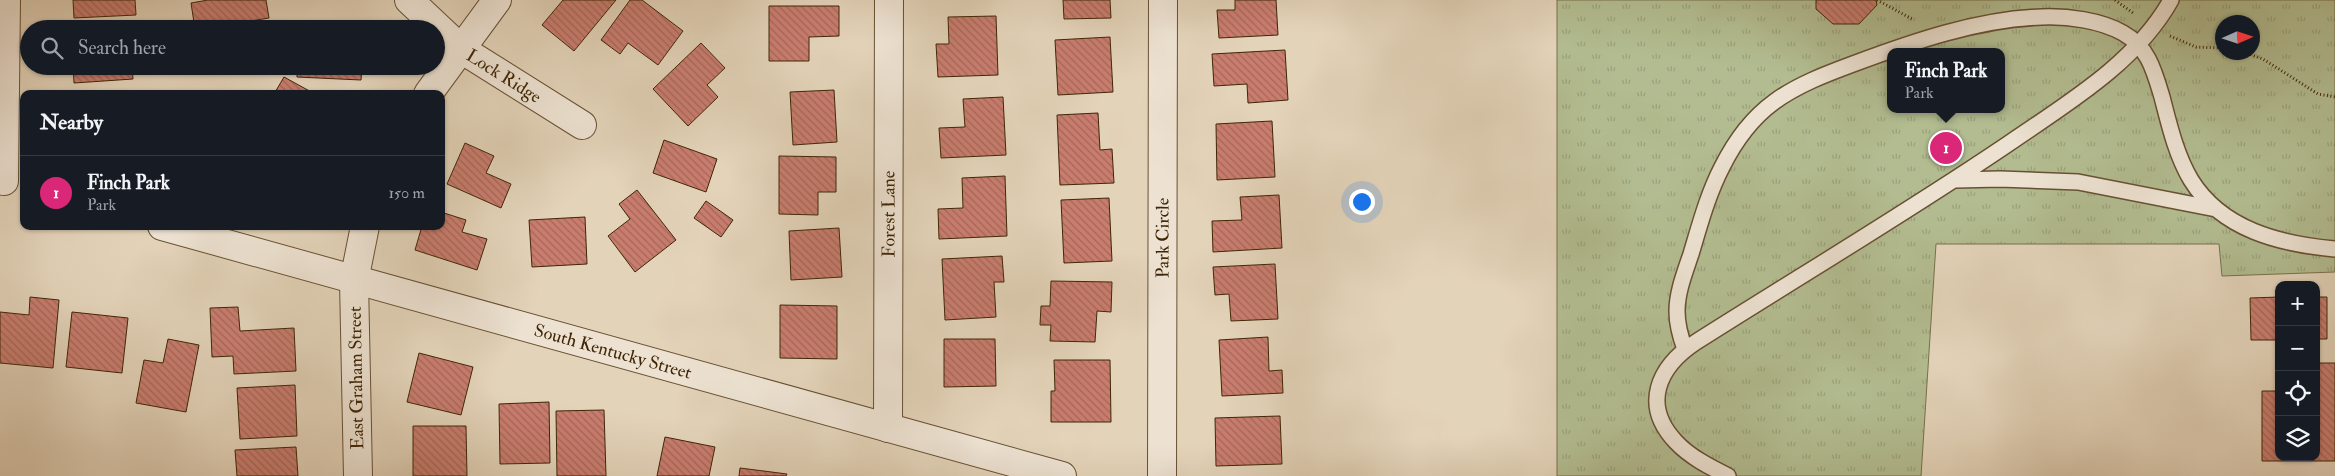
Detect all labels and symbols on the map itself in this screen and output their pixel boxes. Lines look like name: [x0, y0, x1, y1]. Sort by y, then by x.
north arrow: [2215, 15, 2260, 60]
street label: Lock Ridge: [462, 44, 546, 109]
pin: 1: [1930, 129, 1962, 167]
street label: Forest Lane: [877, 170, 901, 257]
your location: [1349, 189, 1375, 215]
street label: Park Circle: [1151, 197, 1175, 278]
street label: East Graham Street: [344, 306, 369, 450]
street label: South Kentucky Street: [532, 319, 694, 385]

